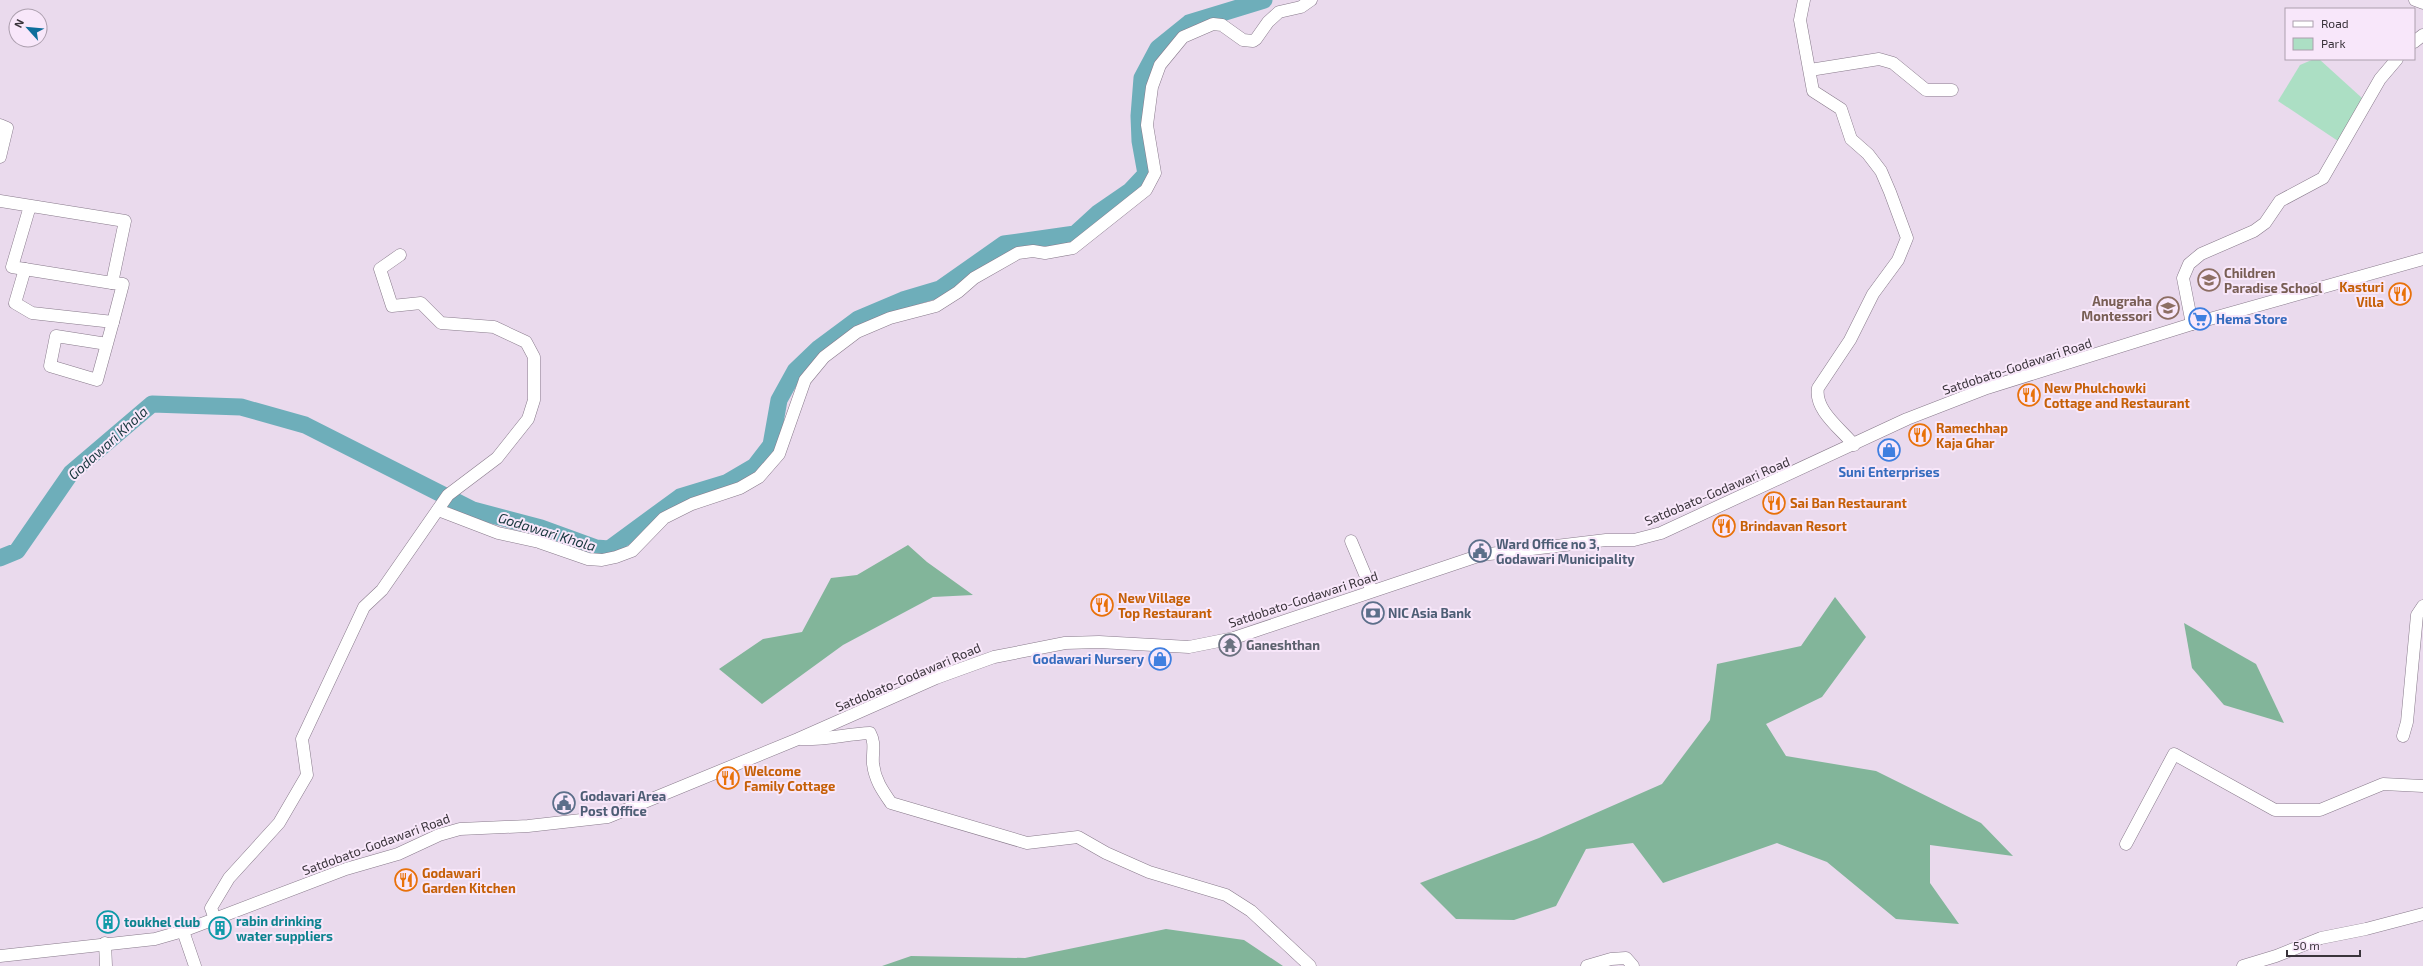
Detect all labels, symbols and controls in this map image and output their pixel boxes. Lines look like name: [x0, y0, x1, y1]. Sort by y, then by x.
north arrow: [8, 8, 48, 48]
legend: [2285, 8, 2415, 60]
text: Road: [2321, 16, 2349, 30]
text: N: [11, 17, 26, 30]
text: Park: [2321, 36, 2346, 50]
place label: Children Paradise School: [2224, 265, 2323, 296]
school or university icon: Children Paradise School: [2196, 267, 2222, 293]
place label: Kasturi Villa: [2339, 279, 2384, 310]
restaurant icon: Kasturi Villa: [2387, 281, 2413, 307]
place label: Anugraha Montessori: [2081, 293, 2152, 324]
school or university icon: Anugraha Montessori: [2155, 295, 2181, 321]
supermarket icon: Hema Store: [2187, 306, 2213, 332]
place label: Hema Store: [2216, 311, 2287, 327]
street label: Satdobato-Godawari Road: [1940, 334, 2094, 398]
place label: New Phulchowki Cottage and Restaurant: [2044, 380, 2191, 411]
restaurant icon: New Phulchowki Cottage and Restaurant: [2016, 382, 2042, 408]
water label: Godawari Khola: [64, 402, 151, 483]
place label: Ramechhap Kaja Ghar: [1936, 420, 2008, 451]
restaurant icon: Ramechhap Kaja Ghar: [1907, 422, 1933, 448]
shop icon: Suni Enterprises: [1876, 437, 1902, 463]
street label: Satdobato-Godawari Road: [1642, 453, 1792, 529]
place label: Suni Enterprises: [1838, 464, 1940, 480]
restaurant icon: Sai Ban Restaurant: [1761, 490, 1787, 516]
place label: Sai Ban Restaurant: [1790, 495, 1908, 511]
water label: Godawari Khola: [496, 509, 598, 554]
restaurant icon: Brindavan Resort: [1711, 513, 1737, 539]
place label: Brindavan Resort: [1740, 518, 1847, 534]
place label: Ward Office no 3, Godawari Municipality: [1496, 536, 1635, 567]
public building icon: Ward Office no 3, Godawari Municipality: [1467, 538, 1493, 564]
street label: Satdobato-Godawari Road: [1226, 567, 1380, 631]
place label: New Village Top Restaurant: [1118, 590, 1213, 621]
restaurant icon: New Village Top Restaurant: [1089, 592, 1115, 618]
bank icon: NIC Asia Bank: [1360, 600, 1386, 626]
place label: NIC Asia Bank: [1388, 605, 1472, 621]
temple icon: Ganeshthan: [1217, 632, 1243, 658]
place label: Ganeshthan: [1246, 637, 1320, 653]
street label: Satdobato-Godawari Road: [833, 639, 983, 715]
shop icon: Godawari Nursery: [1147, 646, 1173, 672]
place label: Godawari Nursery: [1033, 651, 1145, 667]
place label: Welcome Family Cottage: [744, 763, 835, 794]
restaurant icon: Welcome Family Cottage: [715, 765, 741, 791]
place label: Godavari Area Post Office: [580, 788, 666, 819]
public building icon: Godavari Area Post Office: [551, 790, 577, 816]
street label: Satdobato-Godawari Road: [300, 810, 452, 878]
place label: Godawari Garden Kitchen: [422, 865, 516, 896]
restaurant icon: Godawari Garden Kitchen: [393, 867, 419, 893]
building icon: toukhel club: [95, 909, 121, 935]
place label: rabin drinking water suppliers: [236, 913, 333, 944]
place label: toukhel club: [124, 914, 200, 930]
building icon: rabin drinking water suppliers: [207, 915, 233, 941]
scale bar: [2287, 932, 2360, 958]
text: 50 m: [2293, 938, 2320, 952]

